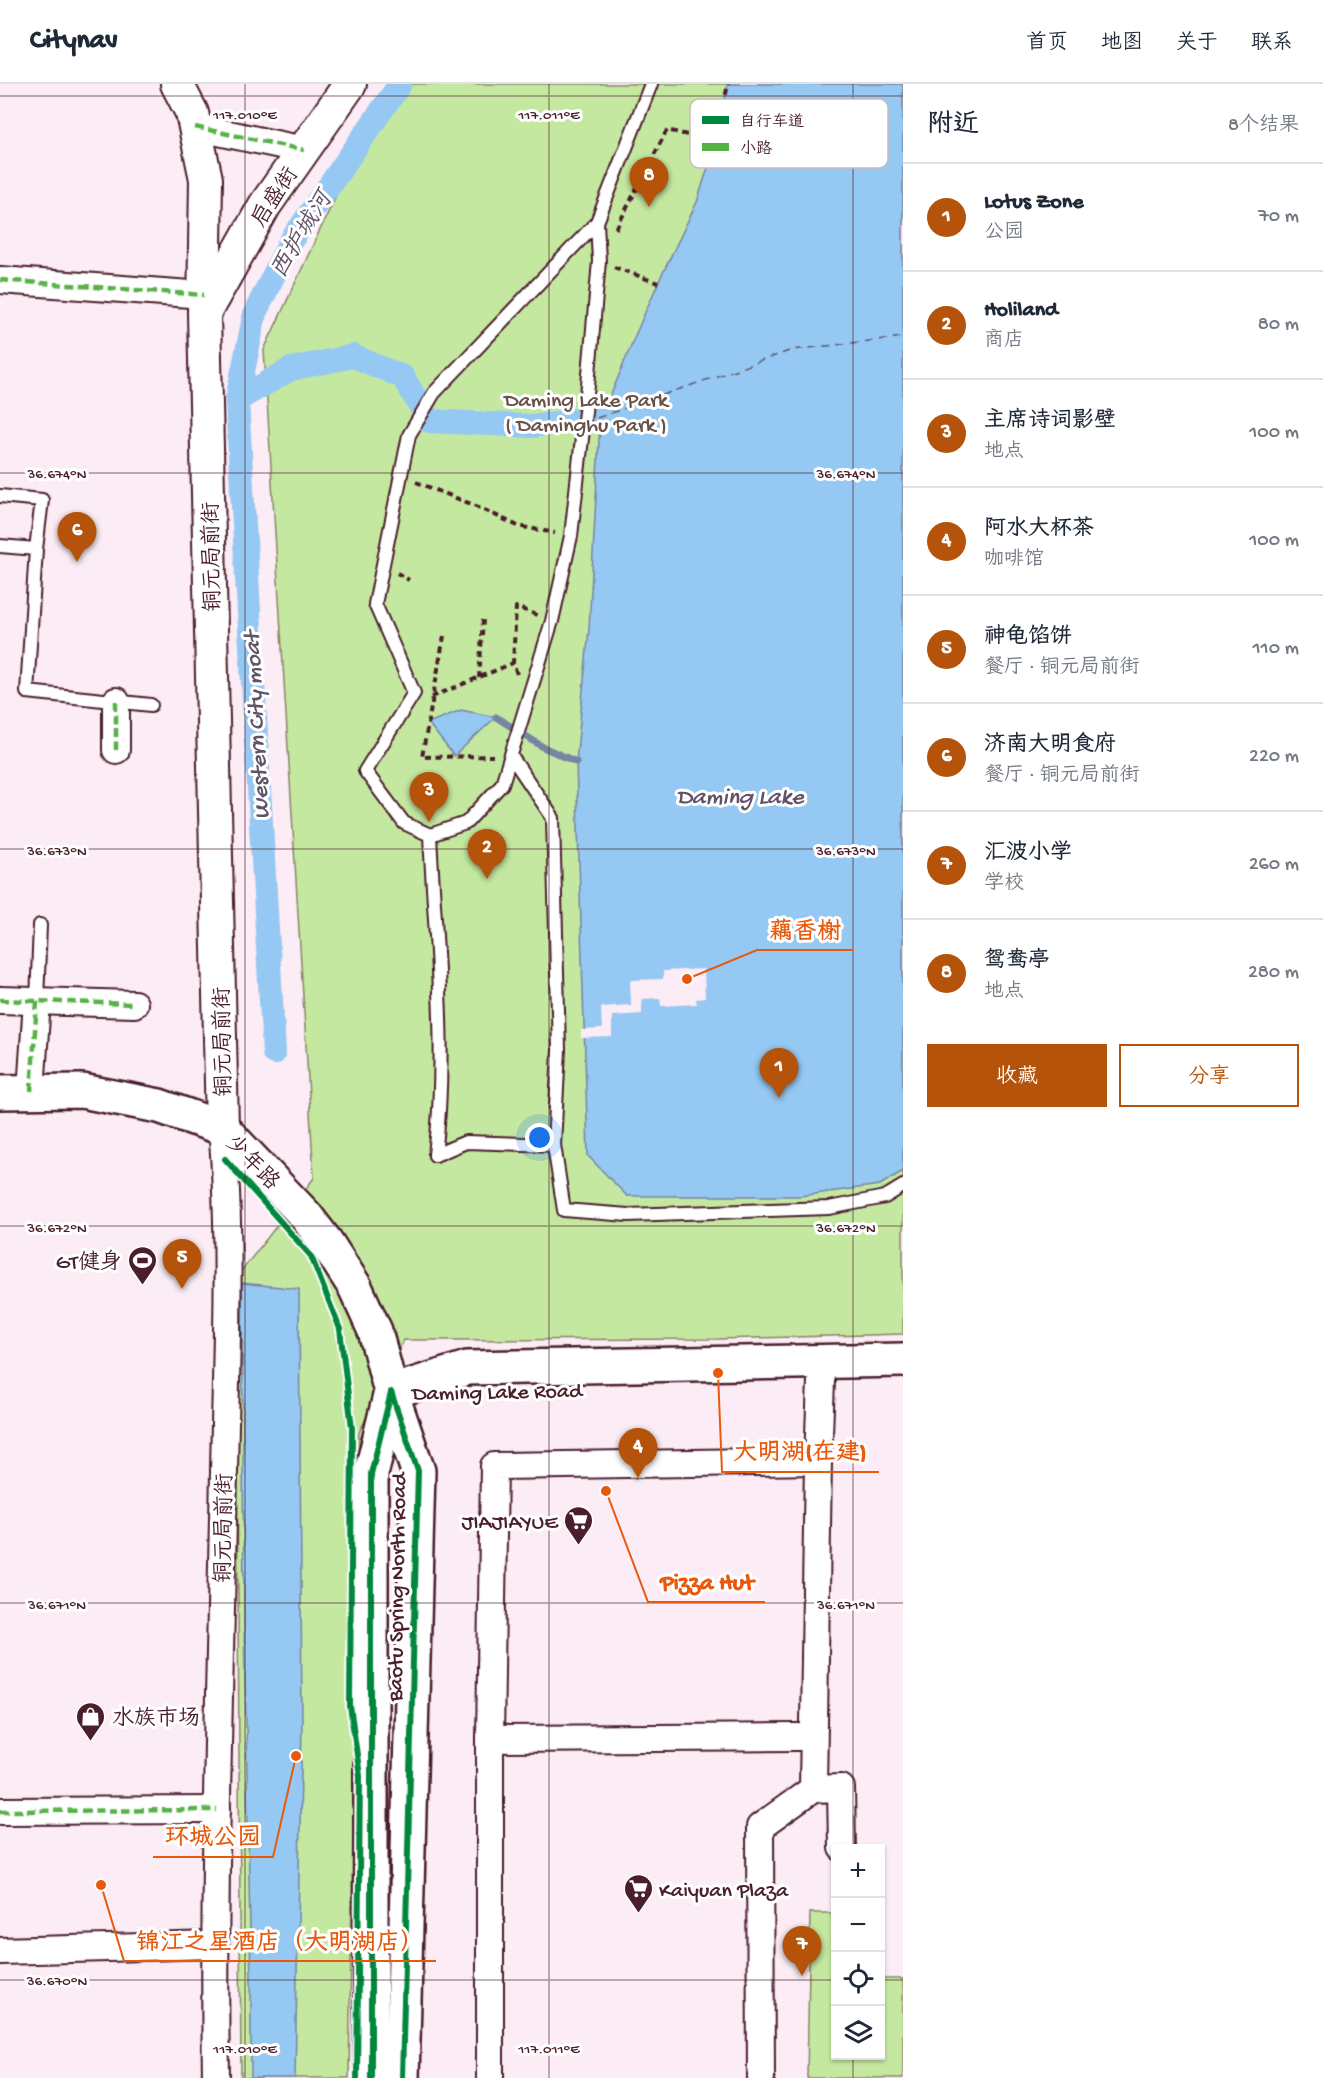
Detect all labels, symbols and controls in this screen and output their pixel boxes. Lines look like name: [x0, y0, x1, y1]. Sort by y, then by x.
text: Citynav: [30, 25, 118, 58]
text: 首页: [1026, 32, 1068, 57]
text: 地图: [1101, 32, 1143, 57]
text: 关于: [1176, 32, 1218, 57]
text: 联系: [1251, 32, 1293, 57]
legend: [690, 99, 888, 168]
text: 117.010°E: [212, 107, 278, 125]
text: 117.011°E: [517, 107, 580, 125]
text: 附近: [927, 111, 979, 142]
text: 自行车道: [740, 112, 804, 133]
text: 8个结果: [1228, 115, 1299, 138]
text: 小路: [740, 139, 772, 160]
pin: 8: [630, 158, 668, 207]
street label: 启盛街: [247, 163, 305, 233]
water label: 西护城河: [265, 183, 342, 284]
text: Lotus Zone: [984, 190, 1084, 216]
text: 1: [942, 206, 951, 229]
text: 70 m: [1258, 206, 1299, 229]
text: 公园: [984, 222, 1024, 245]
text: Holiland: [984, 298, 1058, 324]
text: 2: [942, 314, 951, 337]
text: 80 m: [1258, 314, 1299, 337]
text: 商店: [984, 330, 1024, 353]
park label: Daming Lake Park ( Daminghu Park ): [502, 389, 670, 440]
text: 主席诗词影壁: [984, 409, 1116, 435]
text: 3: [941, 422, 952, 445]
text: 100 m: [1249, 422, 1299, 445]
text: 地点: [984, 441, 1024, 464]
text: 36.674°N: [26, 466, 87, 484]
text: 36.674°N: [815, 466, 876, 484]
street label: 铜元局前街: [198, 502, 228, 612]
pin: 6: [58, 512, 97, 562]
text: 阿水大杯茶: [984, 517, 1094, 543]
text: 4: [942, 530, 951, 553]
text: 100 m: [1249, 530, 1299, 553]
text: 咖啡馆: [984, 549, 1044, 572]
text: 神龟馅饼: [984, 625, 1072, 651]
water label: Western City moat: [239, 627, 278, 820]
text: 5: [941, 638, 952, 661]
text: 110 m: [1253, 638, 1299, 661]
text: 餐厅 · 铜元局前街: [984, 657, 1140, 680]
text: 济南大明食府: [984, 733, 1116, 759]
text: 6: [941, 746, 952, 769]
text: 220 m: [1249, 746, 1299, 769]
text: 餐厅 · 铜元局前街: [984, 765, 1140, 788]
pin: 3: [410, 772, 448, 822]
water label: Daming Lake: [676, 784, 805, 813]
pin: 2: [468, 830, 506, 879]
text: 汇波小学: [984, 841, 1072, 867]
text: 36.673°N: [26, 843, 87, 861]
text: 36.673°N: [815, 843, 876, 861]
text: 7: [941, 854, 952, 877]
text: 260 m: [1249, 854, 1299, 877]
text: 学校: [984, 873, 1024, 896]
callout: 藕香榭: [757, 908, 853, 950]
text: 藕香榭: [769, 918, 841, 948]
text: 鸳鸯亭: [984, 949, 1050, 975]
text: 8: [941, 962, 952, 985]
text: 280 m: [1248, 962, 1299, 985]
text: 地点: [984, 981, 1024, 1004]
street label: 铜元局前街: [209, 987, 239, 1097]
button: 收藏: [927, 1044, 1107, 1107]
button: 分享: [1119, 1044, 1299, 1107]
pin: 1: [760, 1048, 798, 1098]
your location: [525, 1123, 554, 1152]
street label: 少年路: [219, 1130, 285, 1197]
text: 36.672°N: [26, 1220, 87, 1238]
text: 36.672°N: [815, 1220, 876, 1238]
pin: 5: [162, 1240, 201, 1289]
sports icon: GT健身: [127, 1244, 159, 1286]
place label: GT健身: [56, 1249, 122, 1277]
street label: Daming Lake Road: [410, 1379, 584, 1409]
pin: 4: [618, 1428, 658, 1478]
callout: 大明湖(在建): [722, 1430, 879, 1472]
text: 大明湖(在建): [733, 1439, 867, 1469]
street label: Baotu Spring North Road: [384, 1470, 414, 1703]
street label: 铜元局前街: [210, 1473, 240, 1583]
supermarket icon: JIAJIAYUE: [563, 1504, 595, 1546]
place label: JIAJIAYUE: [462, 1511, 559, 1537]
callout: Pizza Hut: [648, 1560, 765, 1602]
text: Pizza Hut: [658, 1570, 756, 1599]
text: 36.671°N: [27, 1597, 86, 1615]
text: 36.671°N: [816, 1597, 875, 1615]
shop icon: 水族市场: [75, 1700, 107, 1742]
place label: 水族市场: [112, 1706, 200, 1733]
callout: 环城公园: [153, 1815, 273, 1857]
text: 环城公园: [165, 1824, 261, 1854]
map controls: [831, 1844, 885, 2060]
button: +: [831, 1844, 885, 1898]
supermarket icon: Kaiyuan Plaza: [622, 1872, 654, 1914]
place label: Kaiyuan Plaza: [659, 1879, 789, 1905]
button: −: [831, 1898, 885, 1952]
callout: 锦江之星酒店（大明湖店）: [124, 1919, 436, 1961]
pin: 7: [782, 1926, 822, 1976]
text: 锦江之星酒店（大明湖店）: [136, 1929, 424, 1959]
button: locate: [831, 1952, 885, 2006]
text: 36.670°N: [26, 1973, 87, 1991]
button: layers: [831, 2006, 885, 2060]
text: 117.010°E: [212, 2041, 278, 2059]
text: 117.011°E: [517, 2041, 580, 2059]

